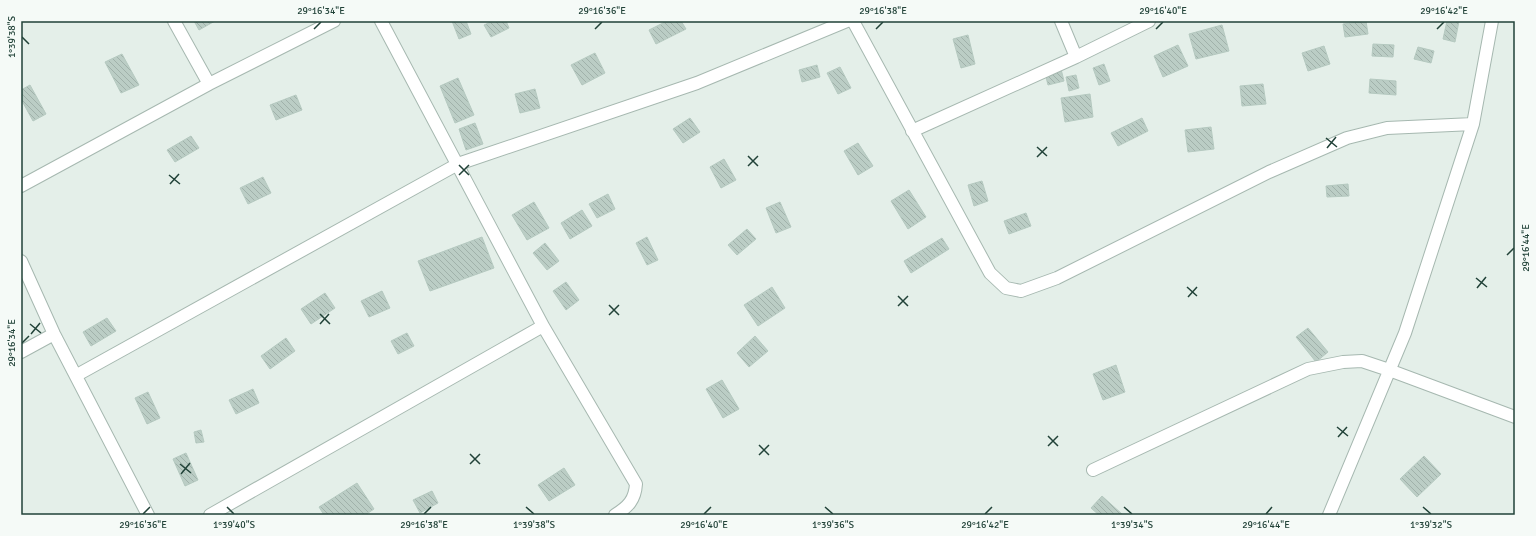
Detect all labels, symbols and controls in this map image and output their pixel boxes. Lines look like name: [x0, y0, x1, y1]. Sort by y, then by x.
text: 29°16'34"E: [297, 5, 345, 17]
text: 29°16'36"E: [578, 5, 626, 17]
text: 29°16'38"E: [859, 5, 907, 17]
text: 29°16'40"E: [1139, 5, 1187, 17]
text: 29°16'42"E: [1420, 5, 1468, 17]
text: 1°39'38"S: [6, 15, 18, 58]
text: 29°16'44"E: [1520, 224, 1532, 272]
text: 29°16'34"E: [6, 319, 18, 367]
text: 29°16'36"E: [119, 519, 167, 531]
text: 1°39'40"S: [213, 519, 256, 531]
text: 29°16'38"E: [400, 519, 448, 531]
text: 1°39'38"S: [513, 519, 556, 531]
text: 29°16'40"E: [680, 519, 728, 531]
text: 1°39'36"S: [812, 519, 855, 531]
text: 29°16'42"E: [961, 519, 1009, 531]
text: 1°39'34"S: [1111, 519, 1154, 531]
text: 29°16'44"E: [1242, 519, 1290, 531]
text: 1°39'32"S: [1410, 519, 1453, 531]

